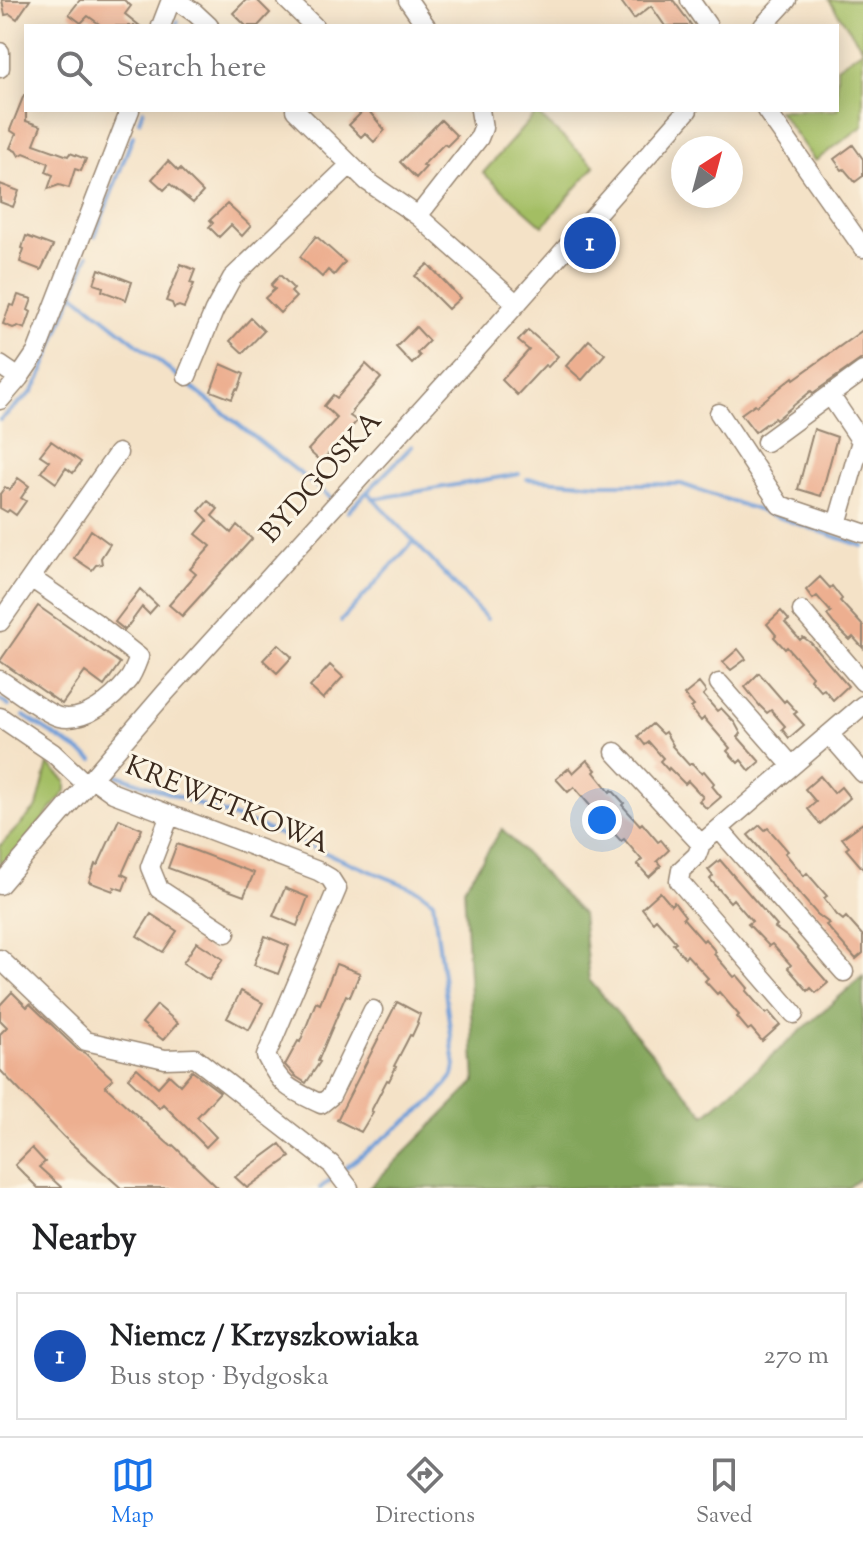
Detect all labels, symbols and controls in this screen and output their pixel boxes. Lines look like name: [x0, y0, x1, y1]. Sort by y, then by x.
search box: [24, 24, 839, 112]
icon: search: [52, 46, 96, 90]
text: Search here: [116, 47, 266, 90]
north arrow: [671, 136, 743, 208]
pin: 1: [564, 213, 616, 273]
street label: BYDGOSKA: [252, 403, 392, 553]
street label: KREWETKOWA: [119, 747, 335, 865]
your location: [582, 800, 622, 840]
text: Nearby: [32, 1216, 137, 1265]
text: Niemcz / Krzyszkowiaka: [110, 1316, 419, 1359]
text: 1: [56, 1338, 64, 1375]
text: 270 m: [764, 1338, 829, 1375]
text: Bus stop · Bydgoska: [110, 1359, 329, 1396]
tab: Map: [111, 1453, 155, 1533]
tab: Directions: [376, 1453, 475, 1533]
tab: Saved: [696, 1453, 752, 1533]

